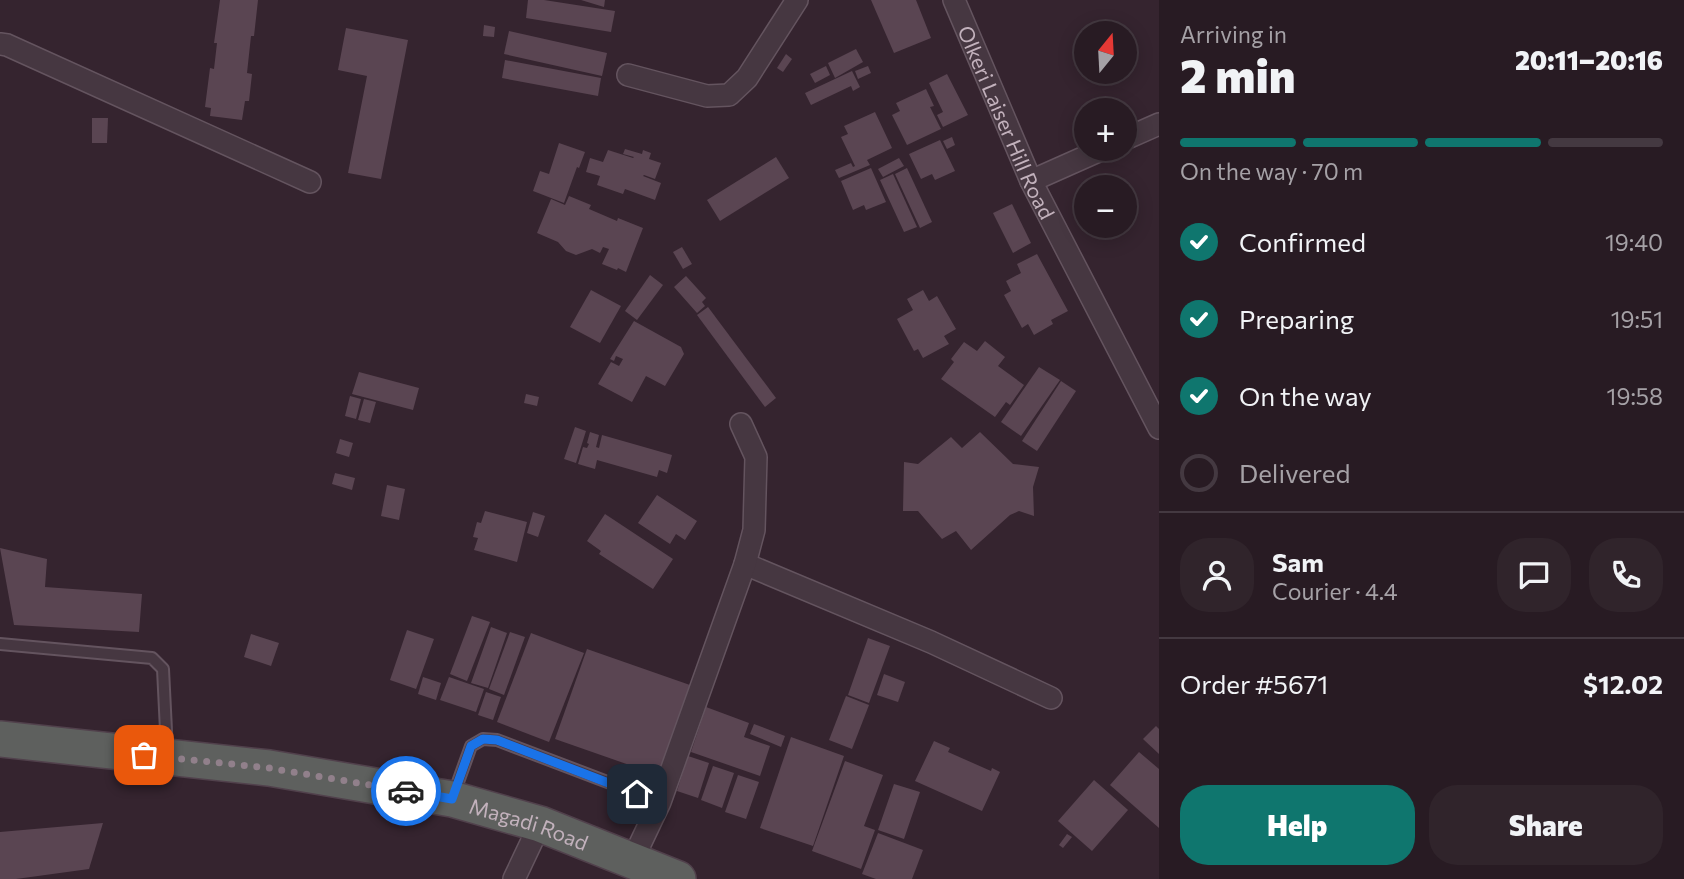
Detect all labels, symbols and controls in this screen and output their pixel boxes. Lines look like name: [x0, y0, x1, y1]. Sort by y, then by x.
text: Arriving in: [1180, 20, 1287, 48]
street label: Olkeri Laiser Hill Road: [954, 21, 1061, 223]
north arrow: [1074, 21, 1138, 84]
map controls: [1074, 21, 1137, 238]
text: 20:11–20:16: [1515, 44, 1663, 75]
text: 2 min: [1180, 46, 1296, 102]
button: +: [1074, 98, 1137, 161]
text: On the way · 70 m: [1180, 157, 1363, 185]
button: −: [1074, 175, 1137, 238]
icon: check: [1180, 223, 1218, 261]
text: Confirmed: [1239, 226, 1366, 257]
text: 19:40: [1605, 228, 1663, 256]
icon: check: [1180, 300, 1218, 338]
text: Preparing: [1239, 303, 1354, 334]
text: 19:51: [1611, 305, 1663, 333]
icon: check: [1180, 377, 1218, 415]
text: On the way: [1239, 380, 1372, 411]
text: 19:58: [1607, 382, 1663, 410]
text: Delivered: [1239, 457, 1350, 488]
button: person: [1180, 538, 1254, 612]
button: chat: [1497, 538, 1571, 612]
button: phone: [1589, 538, 1663, 612]
text: Sam: [1272, 546, 1324, 577]
text: Courier · 4.4: [1272, 577, 1398, 605]
text: Order #5671: [1180, 668, 1329, 699]
text: $12.02: [1583, 668, 1663, 699]
pin: [114, 725, 174, 785]
icon: bag: [125, 736, 163, 774]
courier: [371, 756, 441, 826]
pin: [607, 764, 667, 824]
icon: car: [387, 772, 425, 810]
icon: home: [618, 775, 656, 813]
button: Help: [1180, 785, 1415, 865]
button: Share: [1429, 785, 1663, 865]
street label: Magadi Road: [467, 792, 592, 855]

